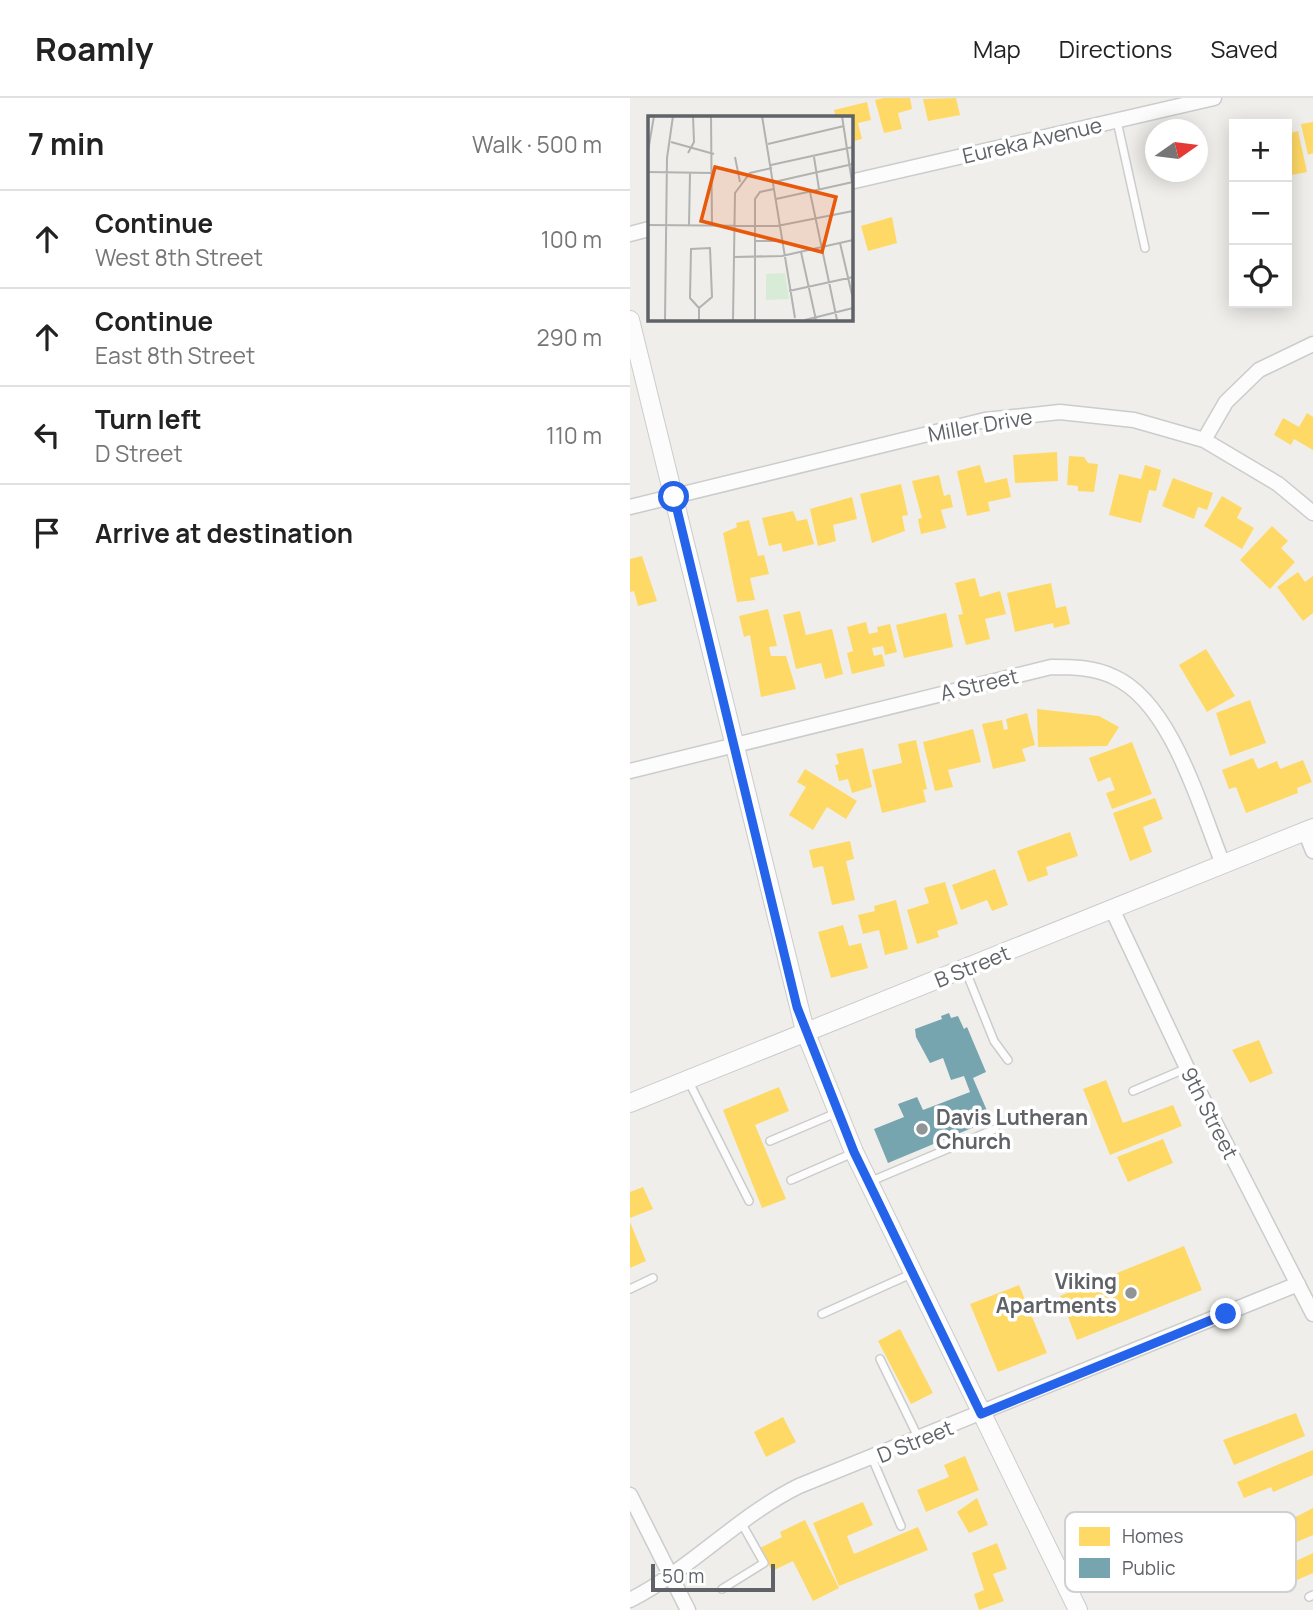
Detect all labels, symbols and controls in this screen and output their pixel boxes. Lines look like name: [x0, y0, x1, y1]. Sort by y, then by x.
text: Roamly: [35, 26, 154, 71]
text: Map: [973, 32, 1021, 65]
text: Directions: [1059, 32, 1172, 65]
text: Saved: [1210, 32, 1278, 65]
street label: Eureka Avenue: [960, 110, 1104, 170]
inset map: [648, 116, 852, 320]
north arrow: [1145, 119, 1208, 182]
map controls: [1229, 119, 1292, 308]
button: +: [1229, 119, 1292, 182]
text: 7 min: [28, 123, 104, 164]
text: Walk · 500 m: [472, 128, 602, 160]
button: −: [1229, 182, 1292, 245]
text: Continue: [95, 205, 213, 241]
icon: ahead: [28, 220, 66, 258]
text: 100 m: [541, 223, 602, 255]
text: West 8th Street: [95, 241, 263, 273]
button: locate: [1229, 245, 1292, 308]
text: Continue: [95, 303, 213, 339]
icon: ahead: [28, 318, 66, 356]
text: 290 m: [536, 321, 602, 353]
text: East 8th Street: [95, 339, 255, 371]
text: Turn left: [95, 401, 202, 437]
street label: Miller Drive: [926, 402, 1034, 448]
icon: left: [28, 416, 66, 454]
text: 110 m: [546, 419, 602, 451]
text: D Street: [95, 437, 183, 469]
route start: [658, 481, 689, 512]
icon: arrive: [28, 514, 66, 552]
text: Arrive at destination: [95, 515, 353, 551]
street label: A Street: [937, 661, 1021, 707]
street label: B Street: [930, 938, 1014, 994]
street label: 9th Street: [1175, 1062, 1245, 1164]
place label: Davis Lutheran Church: [936, 1103, 1088, 1155]
marker: Davis Lutheran Church: [914, 1121, 930, 1137]
place label: Viking Apartments: [996, 1267, 1117, 1319]
marker: Viking Apartments: [1123, 1285, 1139, 1301]
route end: [1210, 1298, 1241, 1329]
street label: D Street: [873, 1413, 957, 1469]
legend: [1065, 1512, 1296, 1592]
text: Homes: [1122, 1523, 1183, 1549]
text: Public: [1122, 1555, 1175, 1581]
scale bar: [651, 1561, 775, 1593]
text: 50 m: [662, 1563, 704, 1589]

